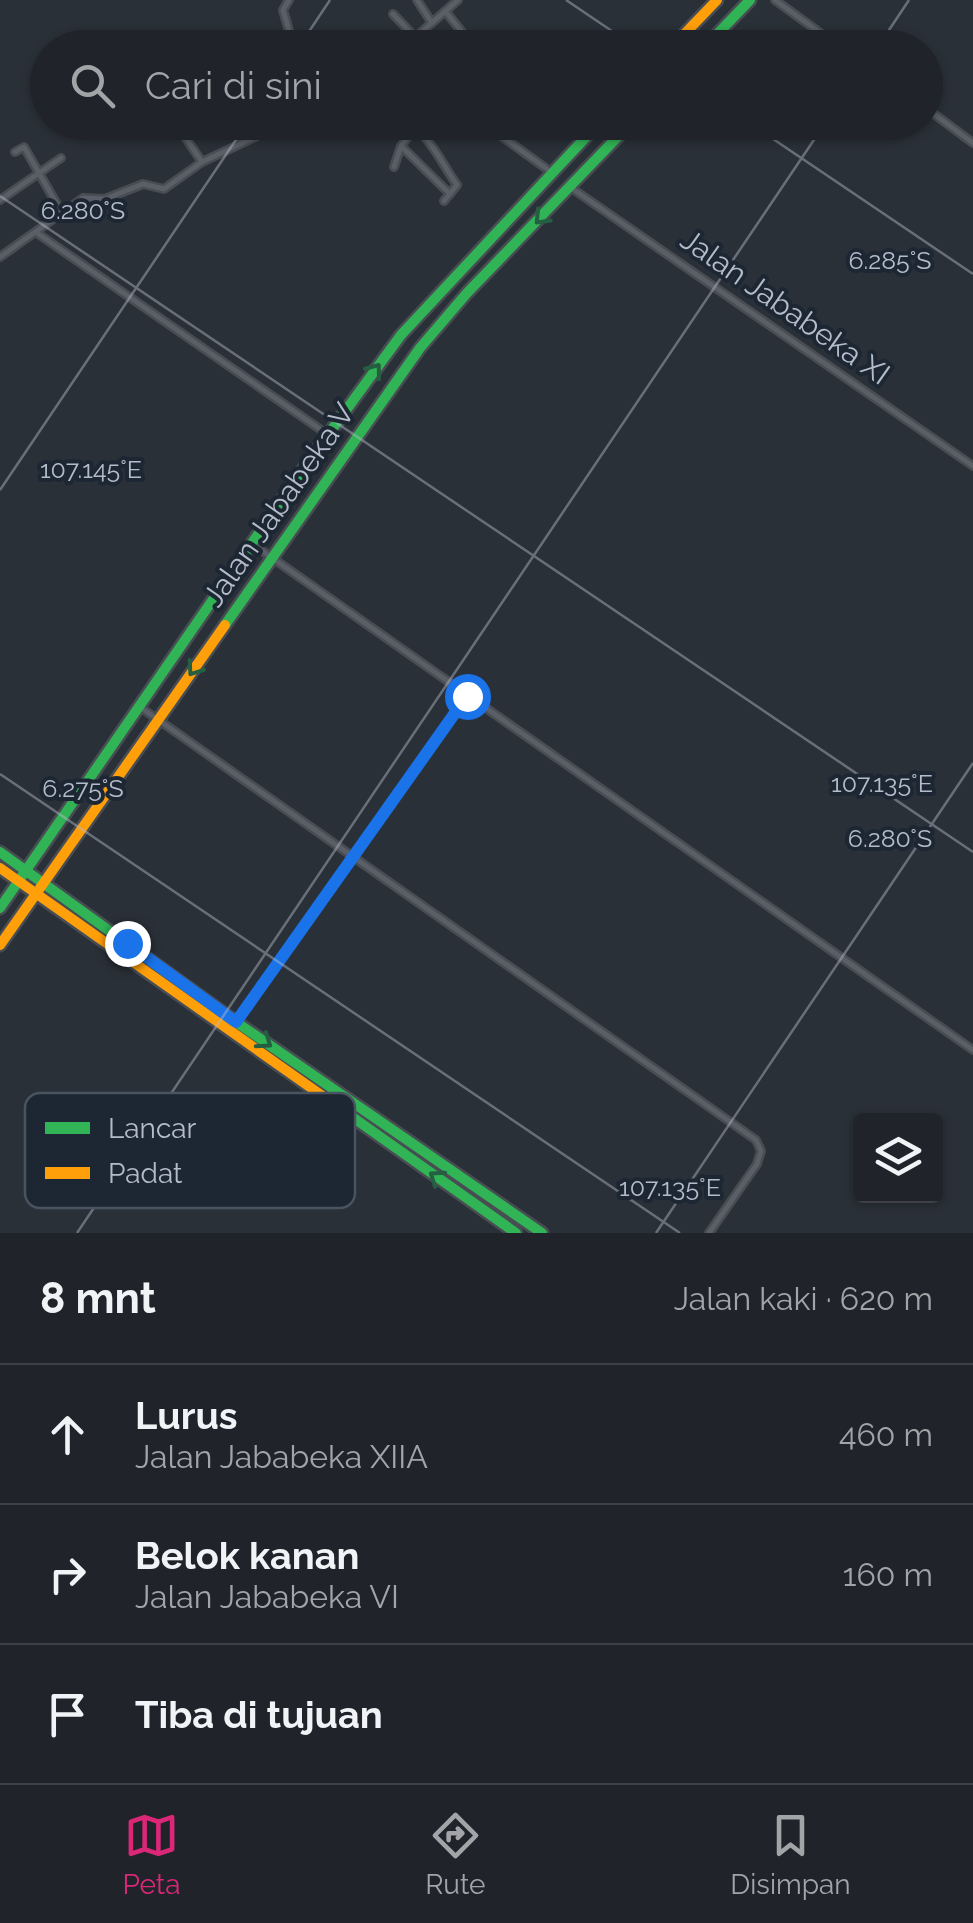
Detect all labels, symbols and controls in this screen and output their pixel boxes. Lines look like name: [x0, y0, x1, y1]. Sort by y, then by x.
search box: [30, 30, 943, 140]
icon: search: [65, 58, 120, 113]
text: Cari di sini: [145, 63, 322, 108]
text: 6.280°S: [41, 195, 125, 225]
one-way arrow: [534, 207, 552, 225]
street label: Jalan Jababeka XI: [674, 221, 896, 392]
text: 6.285°S: [848, 245, 932, 275]
one-way arrow: [363, 363, 380, 381]
street label: Jalan Jababeka V: [195, 396, 362, 613]
text: 107.145°E: [40, 454, 142, 484]
one-way arrow: [188, 658, 207, 677]
route start: [445, 674, 491, 720]
text: 107.135°E: [831, 768, 933, 798]
text: 6.275°S: [42, 773, 124, 803]
text: 6.280°S: [848, 823, 932, 853]
route end: [105, 921, 151, 967]
one-way arrow: [253, 1030, 272, 1048]
legend: [25, 1093, 355, 1208]
text: Lancar: [108, 1112, 197, 1145]
map controls: [853, 1113, 943, 1203]
button: layers: [853, 1113, 943, 1203]
text: Padat: [108, 1157, 183, 1190]
one-way arrow: [429, 1171, 447, 1189]
text: 107.135°E: [619, 1172, 721, 1202]
text: 8 mnt: [40, 1274, 156, 1323]
text: Jalan kaki · 620 m: [674, 1280, 933, 1317]
text: Lurus: [135, 1393, 238, 1438]
icon: ahead: [40, 1407, 95, 1462]
text: 460 m: [839, 1416, 933, 1453]
text: Jalan Jababeka XIIA: [135, 1438, 428, 1475]
text: Belok kanan: [135, 1533, 360, 1578]
icon: right: [40, 1547, 95, 1602]
text: 160 m: [843, 1556, 933, 1593]
text: Jalan Jababeka VI: [135, 1578, 399, 1615]
icon: arrive: [40, 1687, 95, 1742]
text: Tiba di tujuan: [135, 1692, 383, 1737]
tab: Peta: [122, 1808, 180, 1901]
tab: Rute: [425, 1808, 486, 1901]
tab: Disimpan: [730, 1808, 851, 1901]

